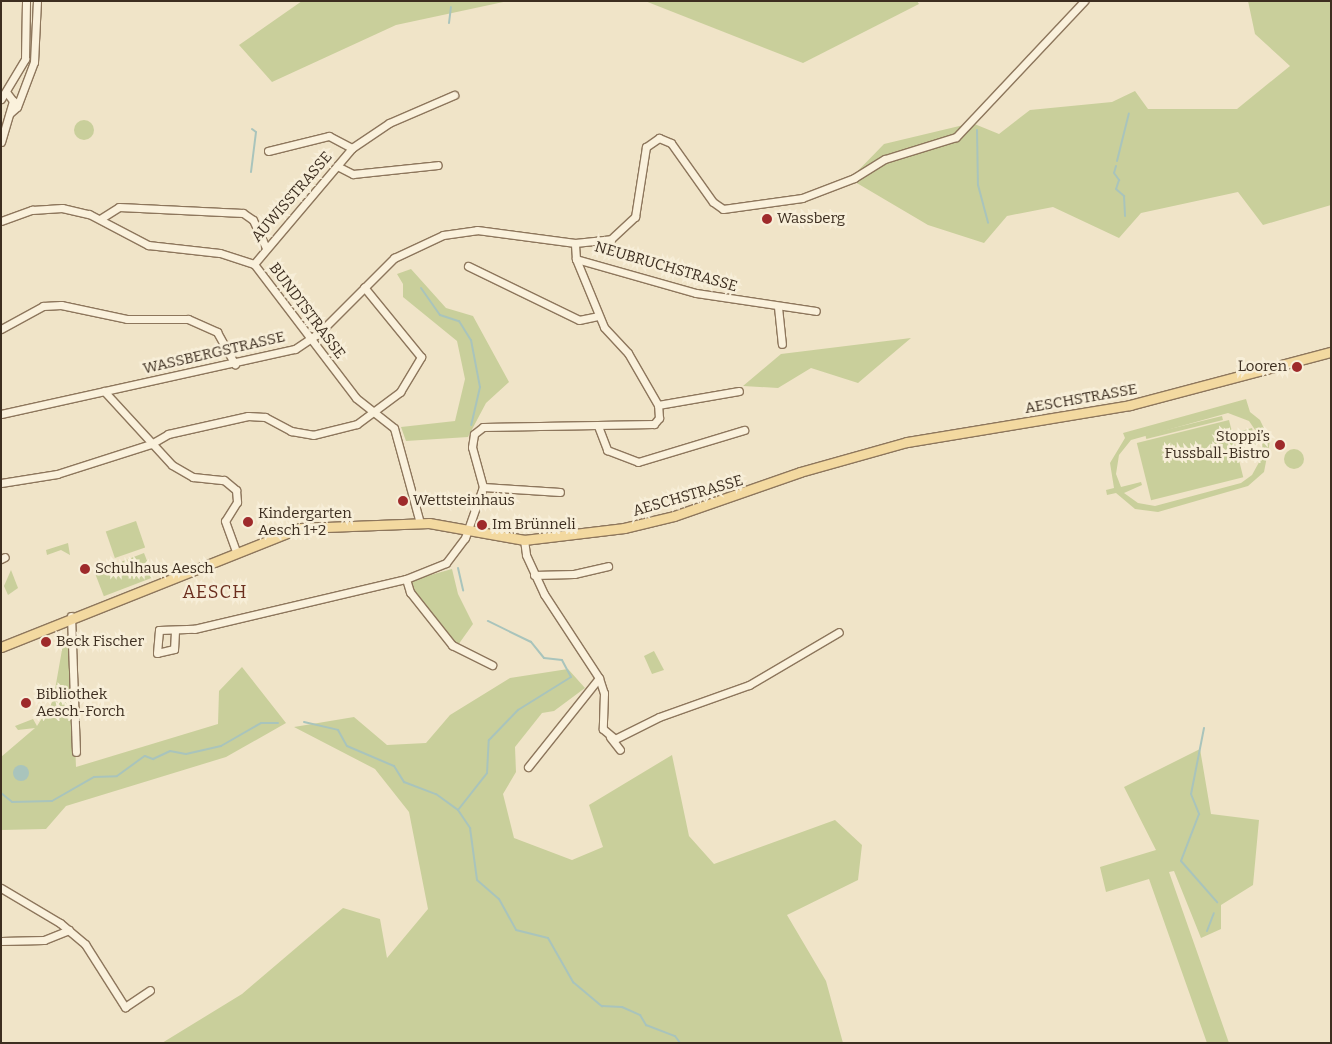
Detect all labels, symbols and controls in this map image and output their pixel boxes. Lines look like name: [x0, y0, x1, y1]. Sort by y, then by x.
street label: AUWISSTRASSE: [248, 148, 336, 246]
place label: Wassberg: [777, 210, 845, 228]
marker: Wassberg: [761, 213, 773, 225]
street label: NEUBRUCHSTRASSE: [593, 238, 739, 296]
street label: BUNDTSTRASSE: [265, 260, 349, 362]
street label: WASSBERGSTRASSE: [141, 328, 287, 378]
place label: Looren: [1238, 358, 1287, 376]
marker: Looren: [1291, 361, 1303, 373]
street label: AESCHSTRASSE: [1023, 380, 1139, 418]
place label: Stoppi’s Fussball-Bistro: [1164, 427, 1270, 462]
marker: Stoppi’s Fussball-Bistro: [1274, 439, 1286, 451]
street label: AESCHSTRASSE: [631, 472, 745, 520]
place label: Wettsteinhaus: [413, 492, 515, 510]
marker: Wettsteinhaus: [397, 495, 409, 507]
place label: Kindergarten Aesch 1+2: [258, 504, 352, 539]
marker: Kindergarten Aesch 1+2: [242, 516, 254, 528]
place label: Im Brünneli: [492, 516, 576, 534]
marker: Im Brünneli: [476, 519, 488, 531]
place label: Schulhaus Aesch: [95, 560, 214, 578]
marker: Schulhaus Aesch: [79, 563, 91, 575]
district label: AESCH: [182, 581, 248, 603]
place label: Beck Fischer: [56, 633, 144, 651]
marker: Beck Fischer: [40, 636, 52, 648]
place label: Bibliothek Aesch-Forch: [36, 685, 125, 720]
marker: Bibliothek Aesch-Forch: [20, 697, 32, 709]

